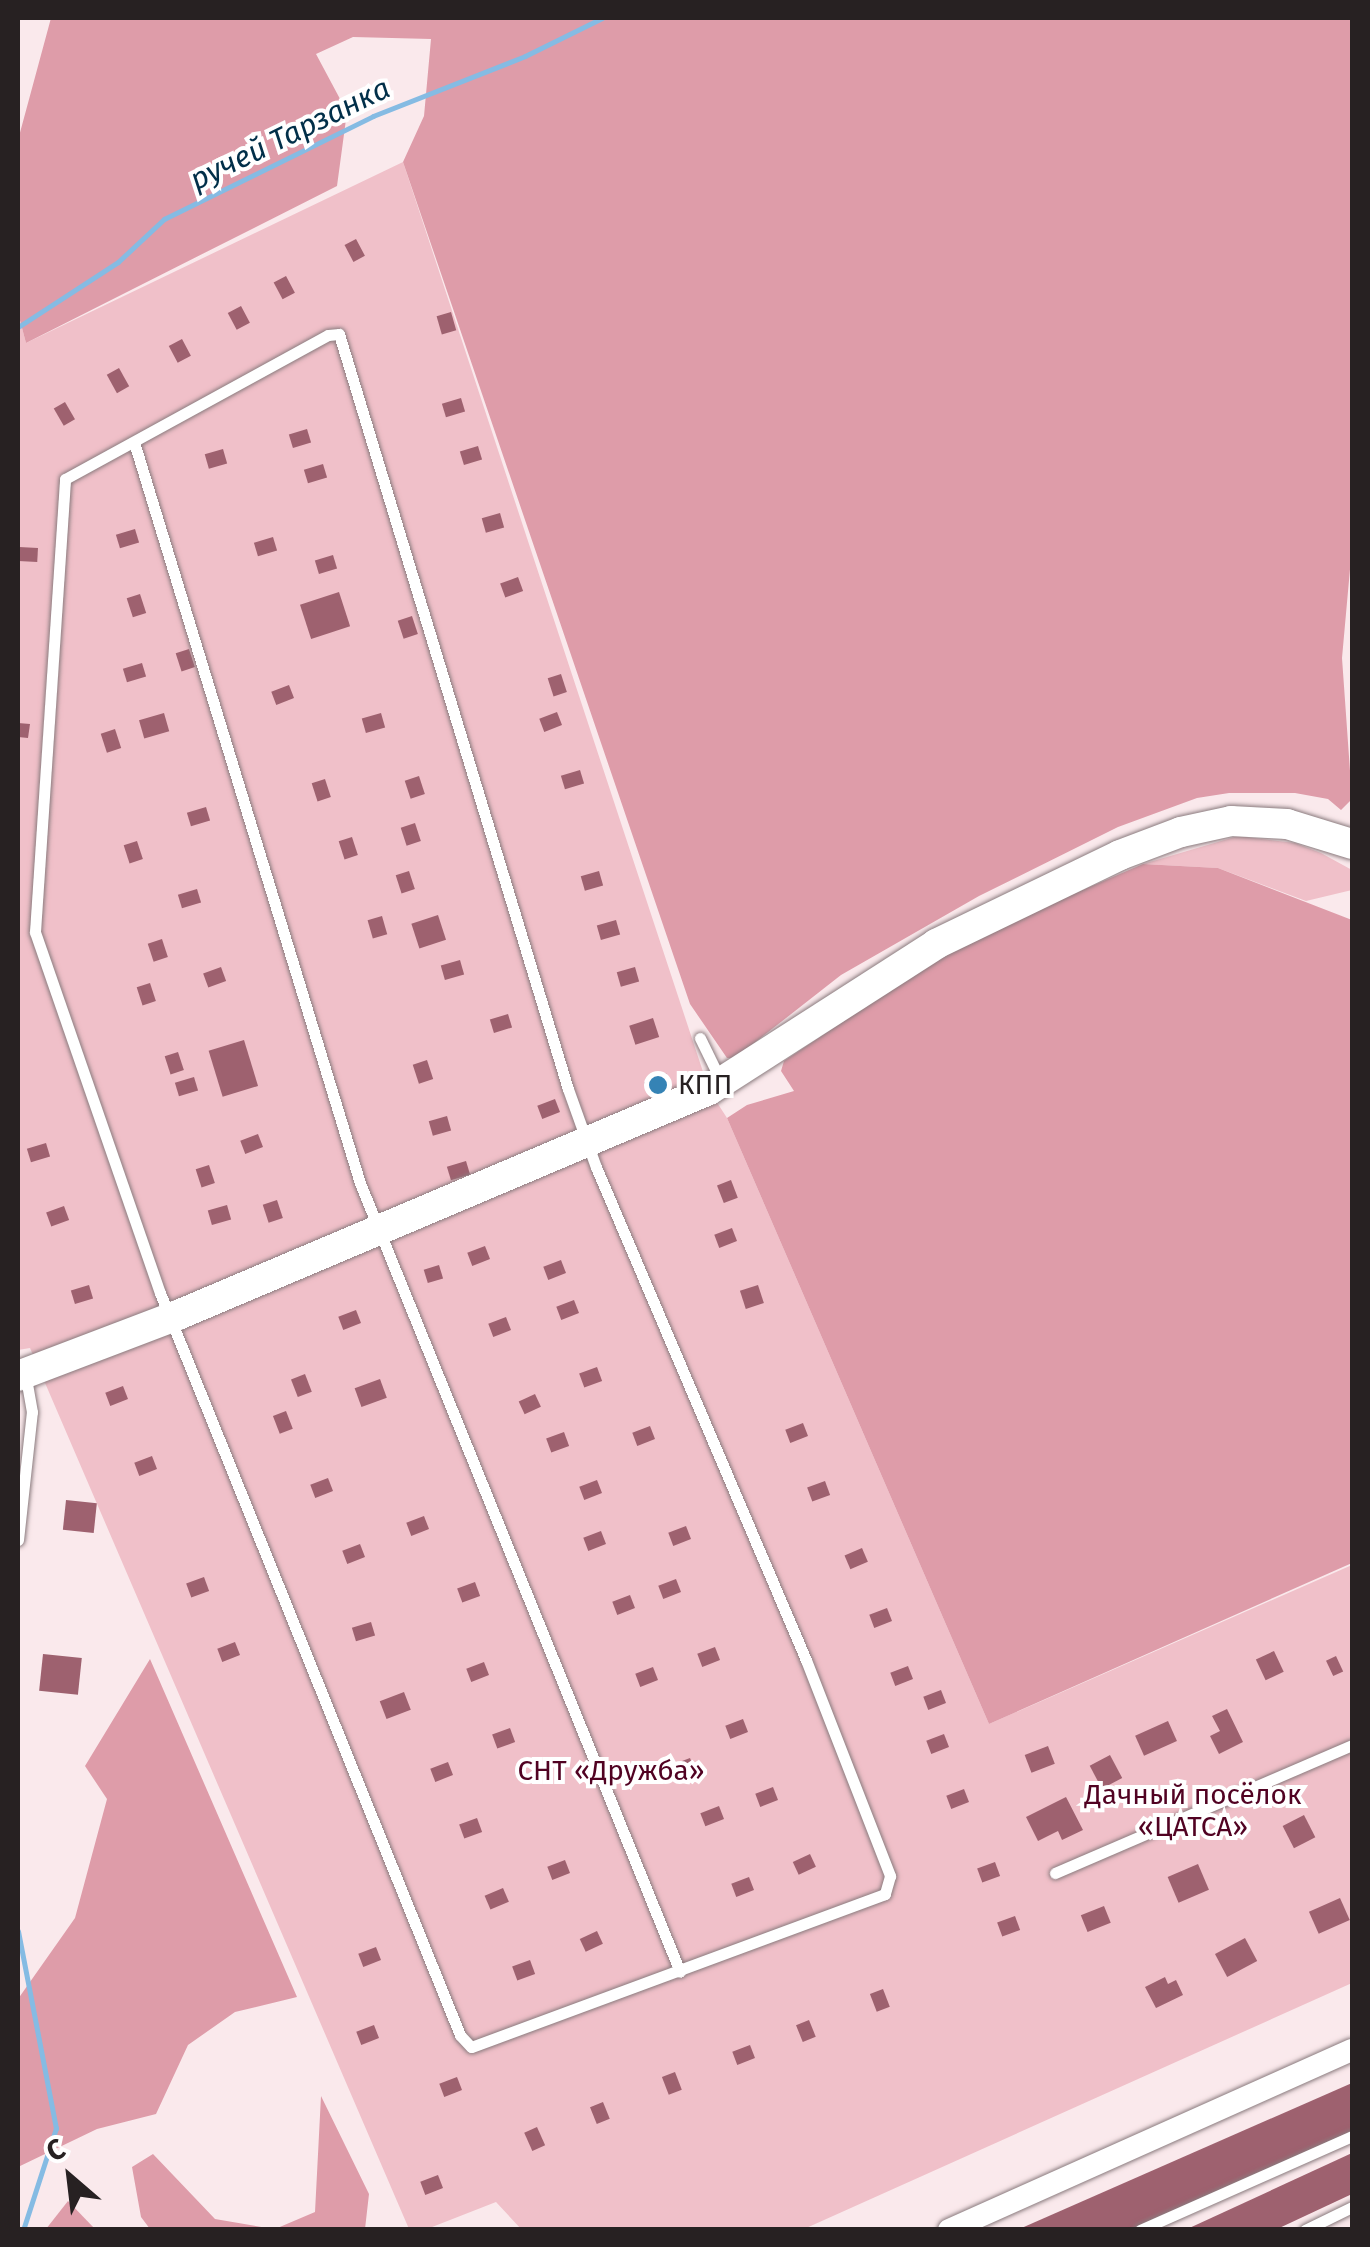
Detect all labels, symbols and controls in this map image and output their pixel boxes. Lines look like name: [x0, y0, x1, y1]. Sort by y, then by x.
water label: ручей Тарзанка: [184, 70, 396, 198]
place label: КПП: [678, 1068, 732, 1102]
marker: КПП: [647, 1074, 669, 1096]
park label: СНТ «Дружба»: [517, 1754, 705, 1788]
park label: Дачный посёлок «ЦАТСА»: [1085, 1778, 1301, 1844]
north arrow: [20, 2127, 120, 2227]
text: С: [41, 2132, 71, 2168]

